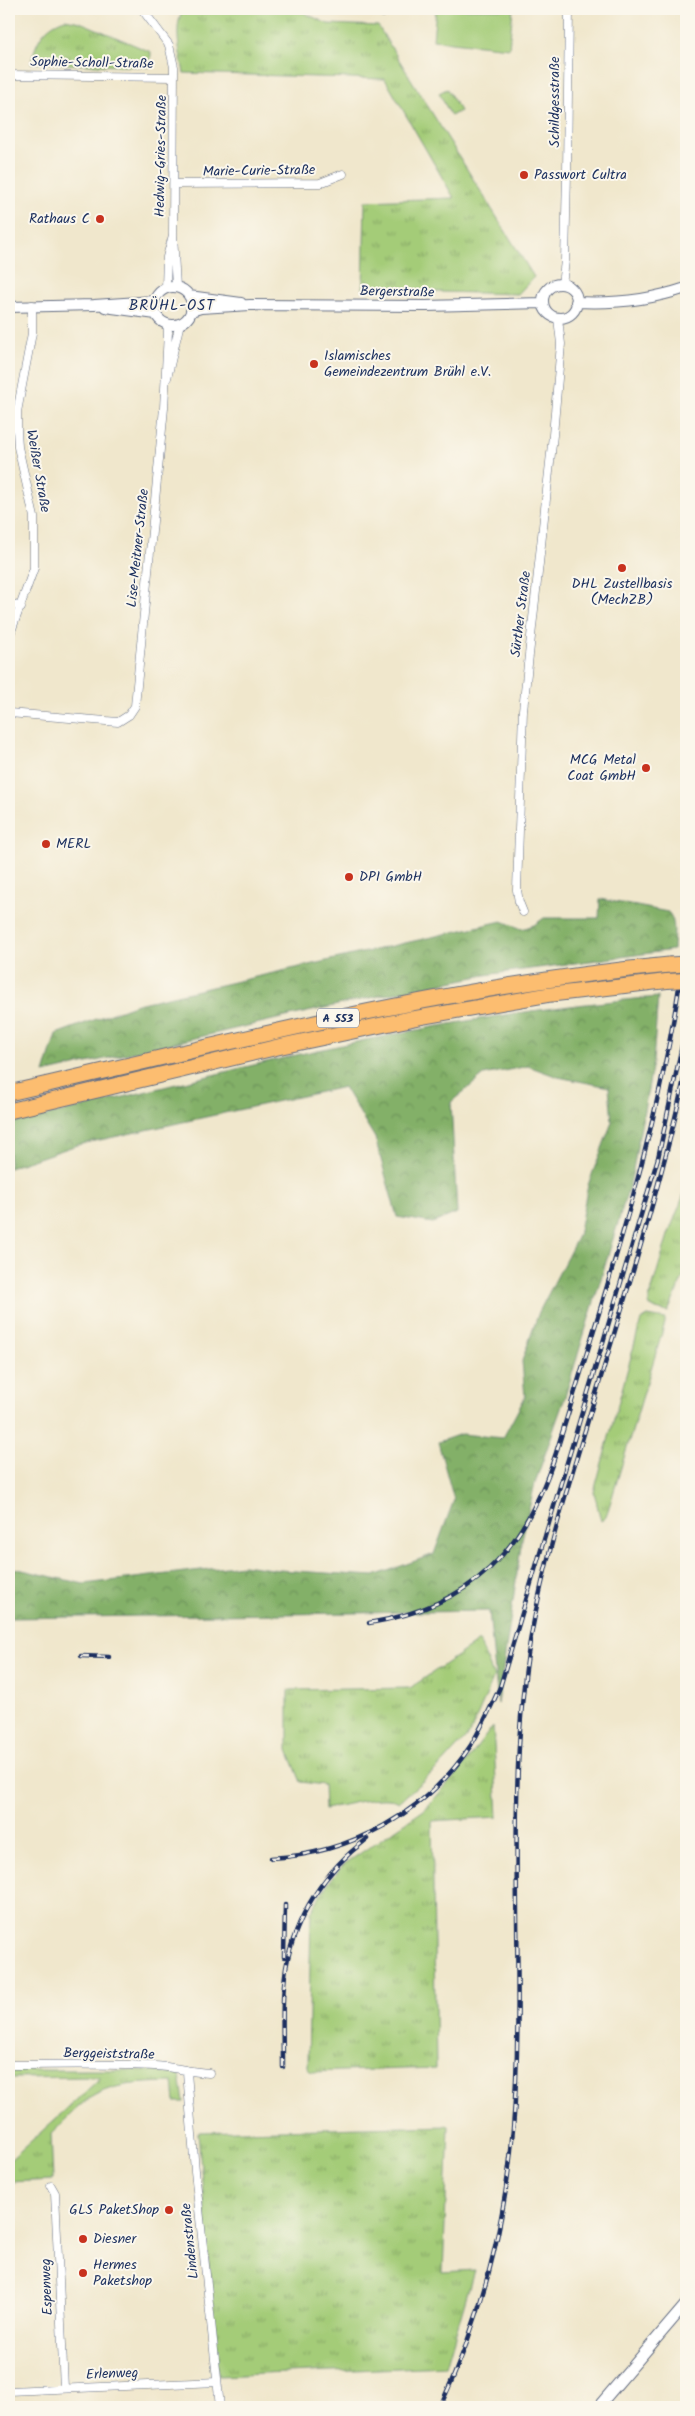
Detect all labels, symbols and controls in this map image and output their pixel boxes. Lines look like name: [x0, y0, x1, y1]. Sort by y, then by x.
street label: Sophie-Scholl-Straße: [30, 51, 155, 75]
street label: Schildgesstraße: [544, 56, 566, 147]
street label: Hedwig-Gries-Straße: [149, 94, 173, 217]
street label: Marie-Curie-Straße: [202, 159, 316, 183]
place label: Passwort Cultra: [534, 164, 627, 186]
marker: Passwort Cultra: [518, 169, 530, 181]
place label: Rathaus C: [29, 208, 90, 230]
marker: Rathaus C: [94, 213, 106, 225]
street label: Bergerstraße: [360, 280, 435, 304]
district label: BRÜHL-OST: [129, 294, 216, 318]
place label: Islamisches Gemeindezentrum Brühl e.V.: [324, 345, 491, 383]
marker: Islamisches Gemeindezentrum Brühl e.V.: [308, 358, 320, 370]
street label: Weißer Straße: [20, 428, 56, 515]
street label: Lise-Meitner-Straße: [121, 487, 155, 608]
marker: DHL Zustellbasis (MechZB): [616, 562, 628, 574]
street label: Sürther Straße: [505, 569, 537, 658]
place label: DHL Zustellbasis (MechZB): [572, 573, 672, 611]
place label: MCG Metal Coat GmbH: [567, 749, 637, 787]
marker: MCG Metal Coat GmbH: [640, 762, 652, 774]
place label: MERL: [56, 833, 91, 855]
marker: MERL: [40, 838, 52, 850]
place label: DPI GmbH: [359, 866, 422, 888]
marker: DPI GmbH: [343, 871, 355, 883]
road number: A 553: [317, 1008, 359, 1028]
street label: Berggeiststraße: [63, 2042, 155, 2066]
place label: GLS PaketShop: [69, 2199, 159, 2221]
street label: Lindenstraße: [175, 2201, 205, 2280]
marker: GLS PaketShop: [163, 2204, 175, 2216]
place label: Diesner: [93, 2228, 137, 2250]
marker: Diesner: [77, 2233, 89, 2245]
place label: Hermes Paketshop: [93, 2254, 152, 2292]
street label: Espenweg: [35, 2258, 59, 2316]
marker: Hermes Paketshop: [77, 2267, 89, 2279]
street label: Erlenweg: [85, 2362, 139, 2386]

